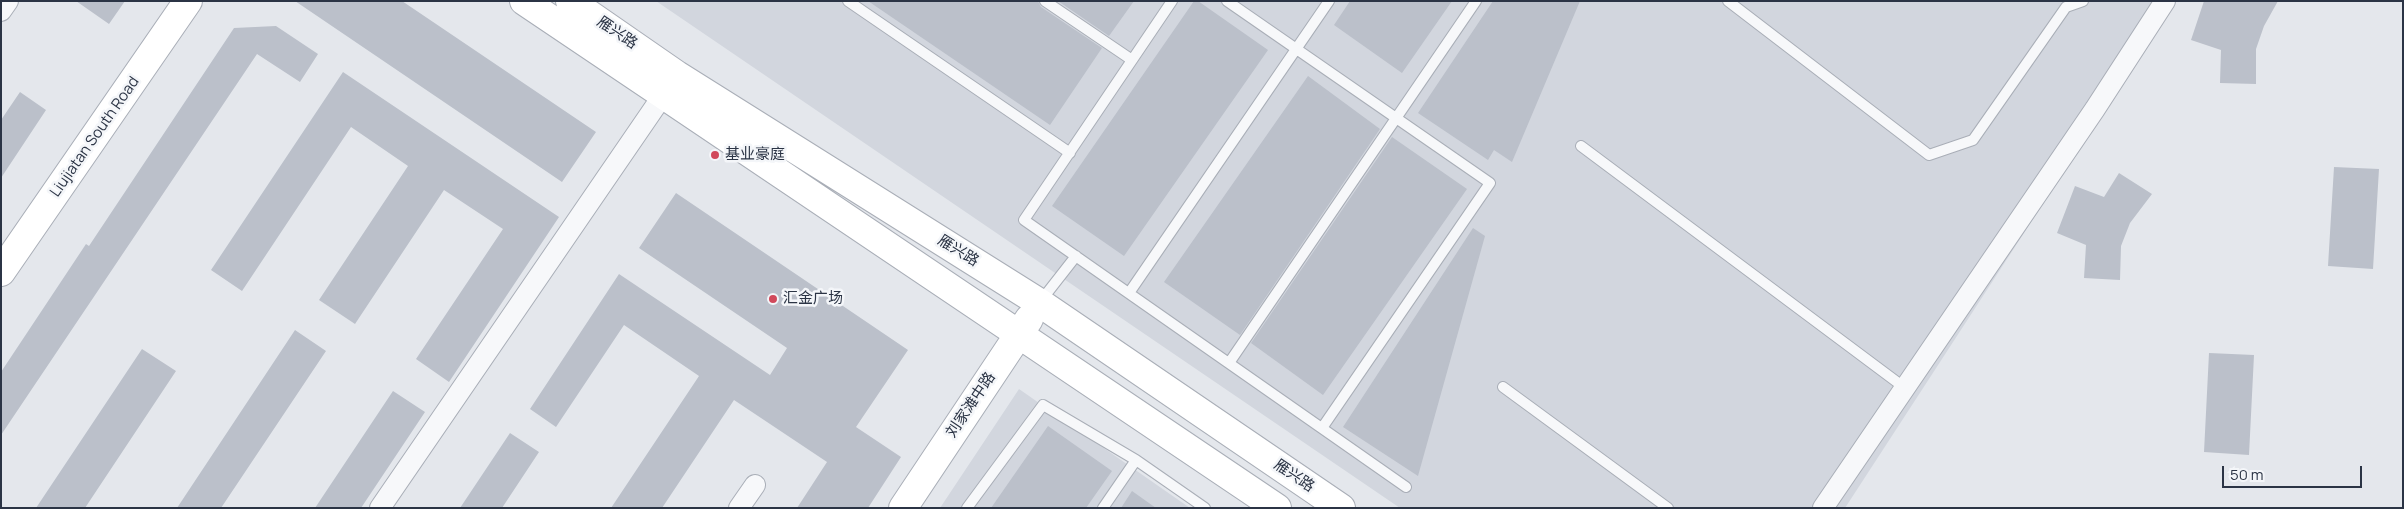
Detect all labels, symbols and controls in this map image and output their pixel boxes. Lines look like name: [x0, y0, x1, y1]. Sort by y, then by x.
street label: 雁兴路: [593, 13, 641, 53]
street label: Liujiatan South Road: [47, 74, 143, 200]
place label: 基业豪庭: [725, 146, 785, 164]
marker: 基业豪庭: [709, 149, 721, 161]
street label: 雁兴路: [934, 231, 982, 271]
place label: 汇金广场: [783, 290, 843, 308]
marker: 汇金广场: [767, 293, 779, 305]
street label: 刘家滩中路: [943, 369, 999, 441]
street label: 雁兴路: [1270, 456, 1318, 496]
scale bar: [2224, 456, 2364, 488]
text: 50 m: [2230, 464, 2264, 485]

